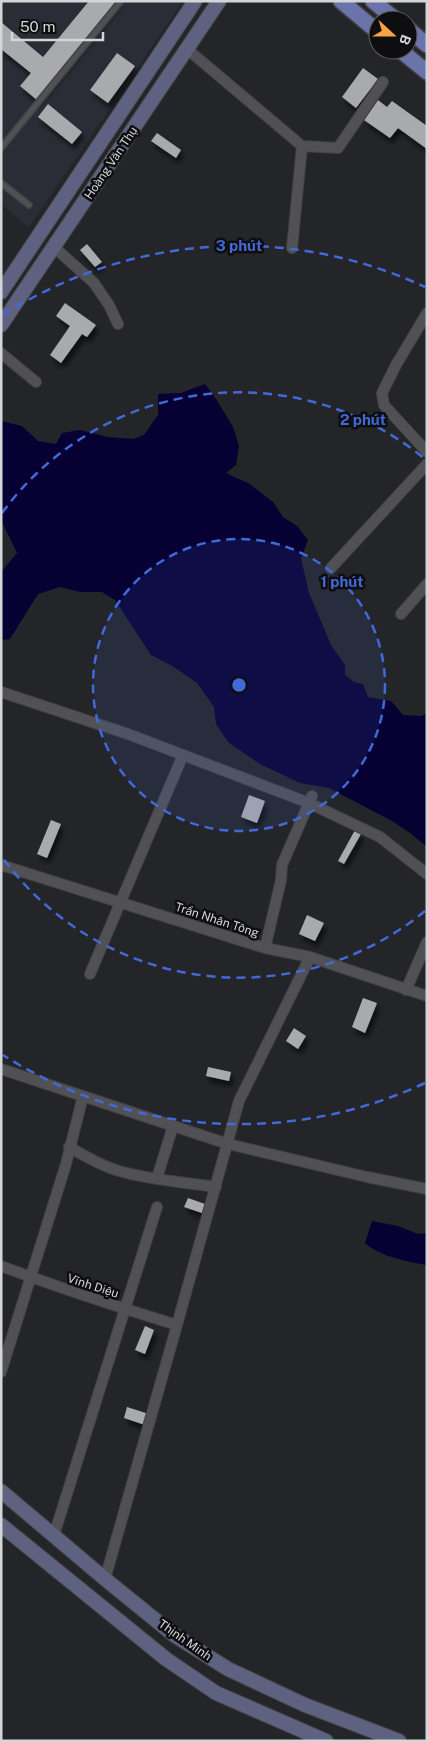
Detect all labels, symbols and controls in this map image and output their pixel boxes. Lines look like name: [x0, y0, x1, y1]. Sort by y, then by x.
scale bar: [12, 10, 104, 42]
north arrow: [368, 10, 418, 60]
text: 50 m: [20, 18, 55, 35]
text: B: [396, 32, 414, 47]
street label: Hoàng Văn Thụ: [82, 124, 140, 202]
text: 3 phút: [216, 237, 262, 254]
text: 2 phút: [340, 411, 386, 428]
text: 1 phút: [321, 573, 363, 590]
centre of rings: [230, 676, 248, 694]
street label: Trần Nhân Tông: [173, 900, 261, 940]
street label: Vĩnh Diệu: [66, 1271, 120, 1301]
street label: Thịnh Minh: [156, 1617, 214, 1663]

